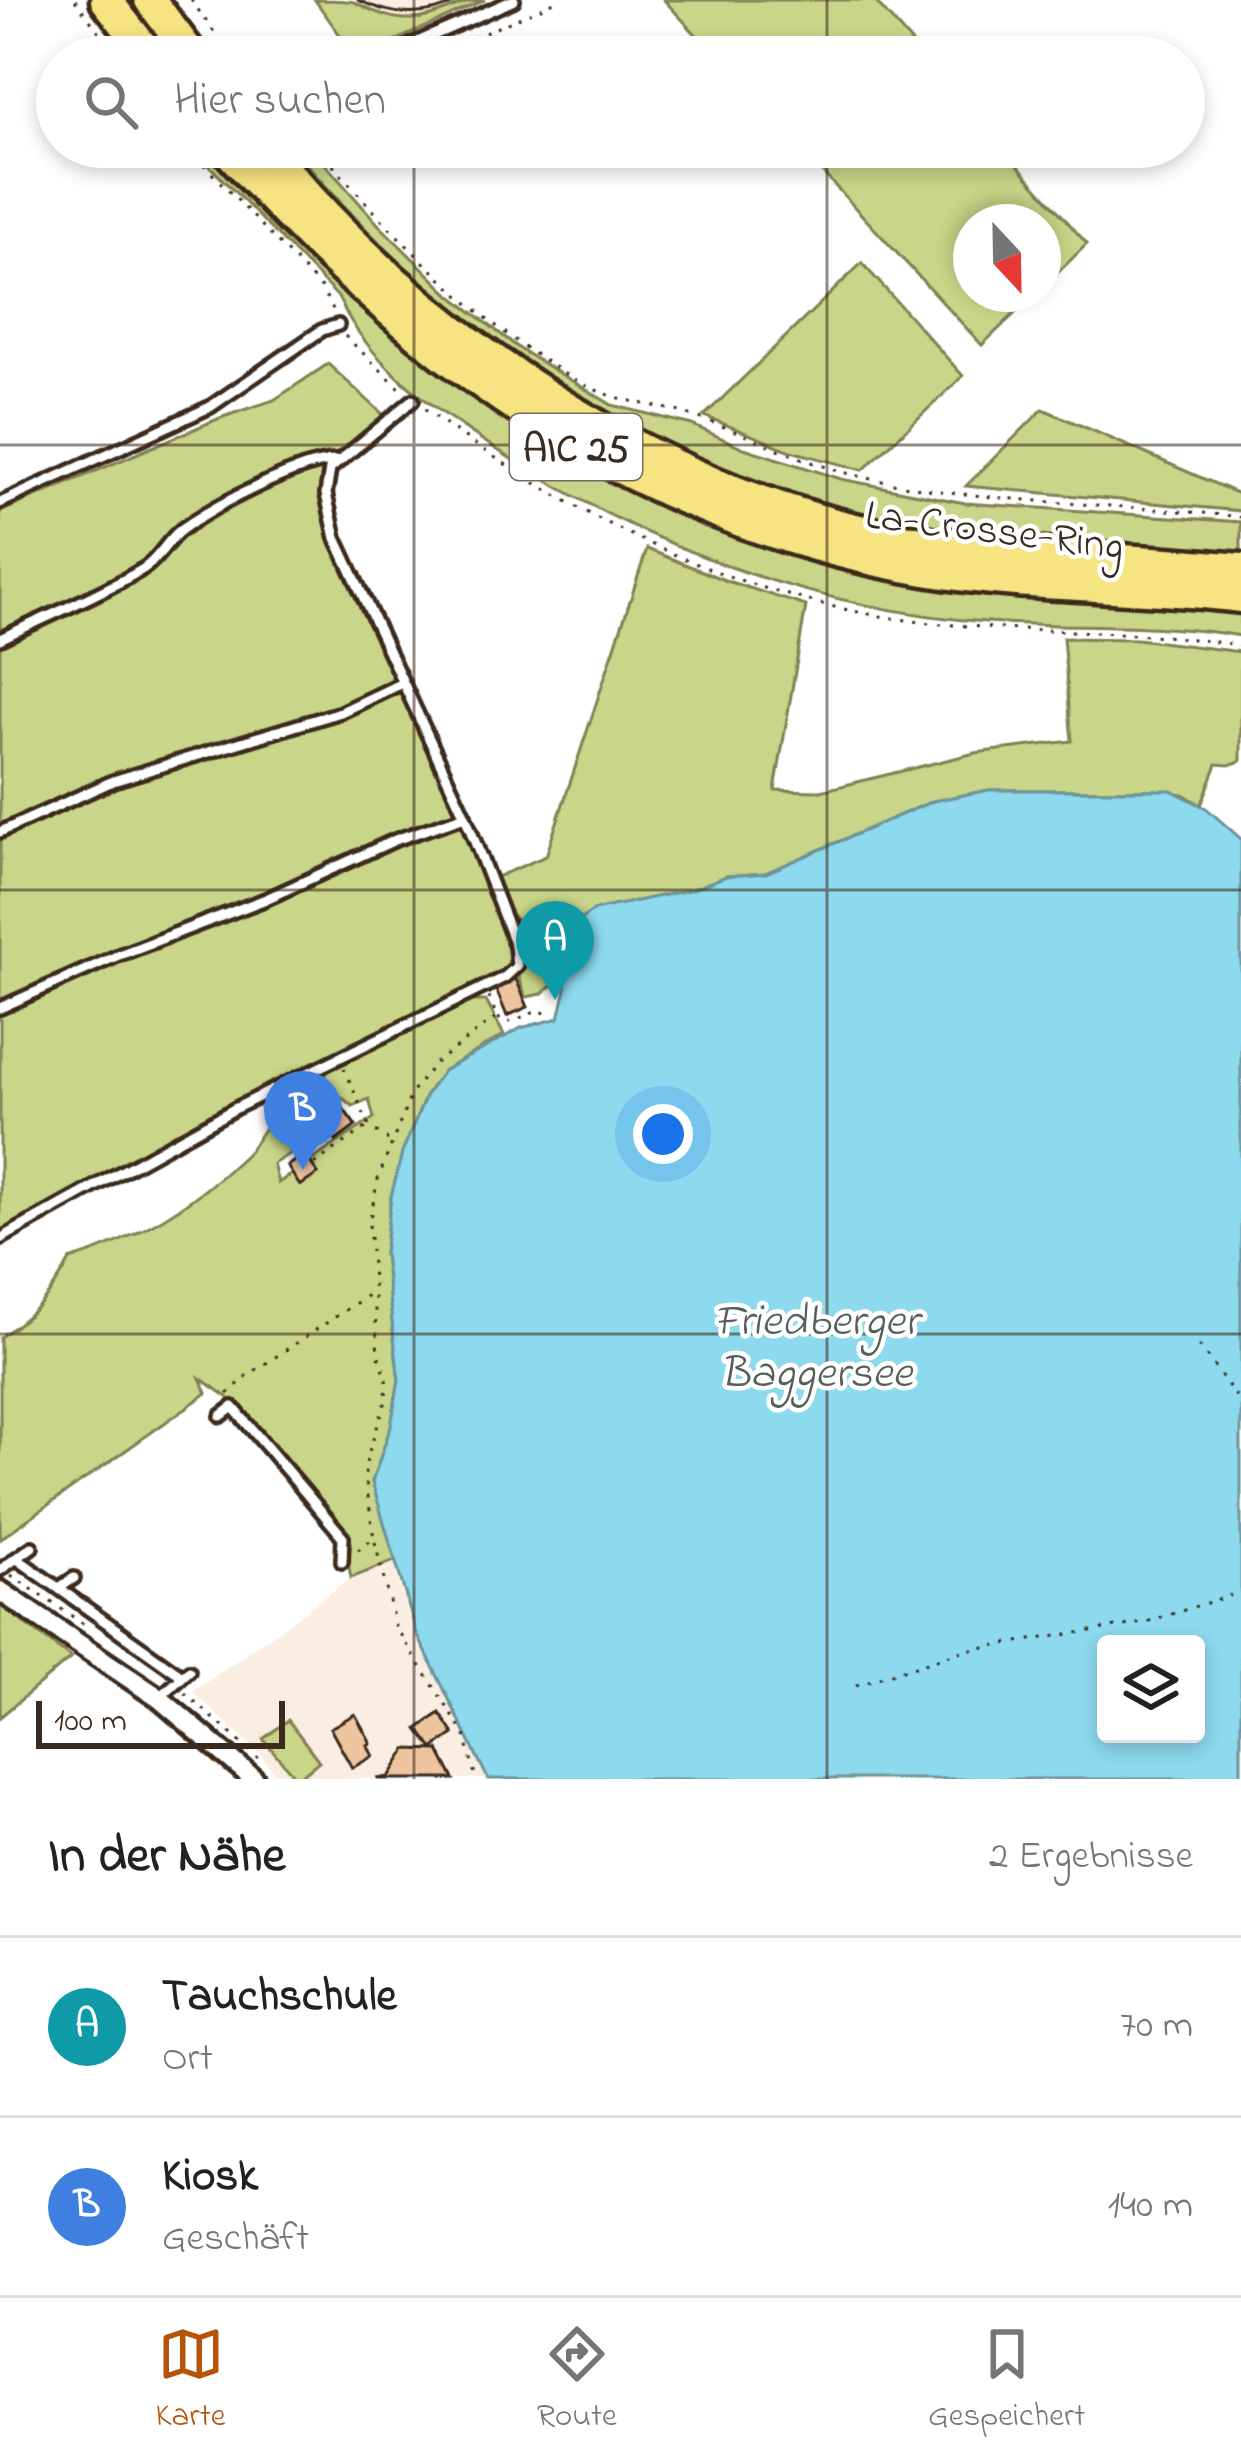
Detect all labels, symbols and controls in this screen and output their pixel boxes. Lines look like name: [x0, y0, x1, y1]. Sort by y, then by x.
search box: [36, 36, 1205, 168]
icon: search: [78, 69, 144, 135]
text: Hier suchen: [174, 69, 386, 135]
north arrow: [953, 204, 1061, 312]
road number: AIC 25: [510, 414, 642, 480]
street label: La-Crosse-Ring: [862, 486, 1127, 579]
pin: A: [516, 901, 594, 1000]
pin: B: [264, 1071, 342, 1170]
your location: [633, 1104, 693, 1164]
water label: Friedberger Baggersee: [713, 1290, 924, 1408]
map controls: [1097, 1635, 1205, 1743]
button: layers: [1097, 1635, 1205, 1743]
scale bar: [36, 1695, 285, 1748]
text: 100 m: [54, 1698, 127, 1746]
text: In der Nähe: [48, 1820, 285, 1895]
text: 2 Ergebnisse: [989, 1829, 1193, 1886]
text: Tauchschule: [162, 1965, 397, 2031]
text: A: [75, 1998, 99, 2055]
text: 70 m: [1120, 1998, 1193, 2055]
text: Ort: [162, 2031, 213, 2088]
text: Kiosk: [162, 2145, 258, 2211]
text: B: [74, 2178, 100, 2235]
text: 140 m: [1108, 2178, 1193, 2235]
text: Geschäft: [162, 2211, 309, 2268]
tab: Karte: [156, 2321, 226, 2441]
tab: Route: [537, 2321, 617, 2441]
tab: Gespeichert: [928, 2321, 1085, 2441]

